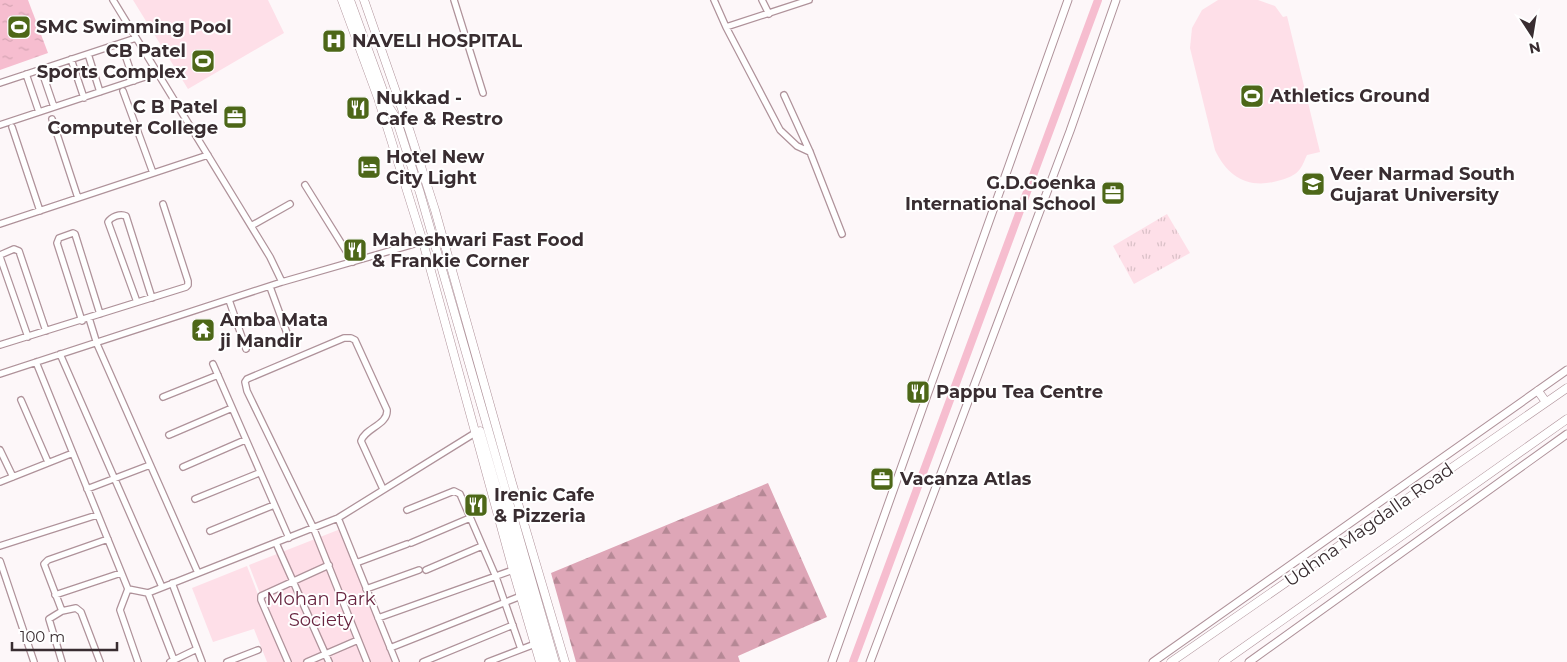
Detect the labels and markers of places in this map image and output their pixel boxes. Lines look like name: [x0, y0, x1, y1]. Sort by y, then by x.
sports icon: SMC Swimming Pool: [6, 14, 32, 40]
place label: SMC Swimming Pool: [36, 16, 232, 38]
hospital icon: NAVELI HOSPITAL: [321, 28, 347, 54]
place label: NAVELI HOSPITAL: [352, 30, 522, 52]
place label: CB Patel Sports Complex: [37, 40, 186, 83]
sports icon: CB Patel Sports Complex: [190, 48, 216, 74]
sports icon: Athletics Ground: [1239, 83, 1265, 109]
place label: Athletics Ground: [1269, 85, 1430, 107]
place label: Nukkad - Cafe & Restro: [376, 87, 503, 130]
restaurant icon: Nukkad - Cafe & Restro: [345, 95, 371, 121]
place label: C B Patel Computer College: [47, 96, 218, 139]
office icon: C B Patel Computer College: [222, 104, 248, 130]
place label: Hotel New City Light: [386, 146, 484, 189]
hotel icon: Hotel New City Light: [356, 154, 382, 180]
place label: Veer Narmad South Gujarat University: [1329, 163, 1515, 206]
school or university icon: Veer Narmad South Gujarat University: [1300, 171, 1326, 197]
place label: G.D.Goenka International School: [905, 172, 1096, 215]
office icon: G.D.Goenka International School: [1100, 180, 1126, 206]
place label: Maheshwari Fast Food & Frankie Corner: [372, 229, 584, 272]
restaurant icon: Maheshwari Fast Food & Frankie Corner: [342, 237, 368, 263]
place label: Amba Mata ji Mandir: [218, 309, 328, 352]
temple icon: Amba Mata ji Mandir: [190, 317, 216, 343]
restaurant icon: Pappu Tea Centre: [905, 379, 931, 405]
place label: Pappu Tea Centre: [936, 381, 1103, 403]
office icon: Vacanza Atlas: [869, 466, 895, 492]
place label: Vacanza Atlas: [899, 468, 1032, 490]
place label: Irenic Cafe & Pizzeria: [494, 484, 595, 527]
restaurant icon: Irenic Cafe & Pizzeria: [463, 492, 489, 518]

